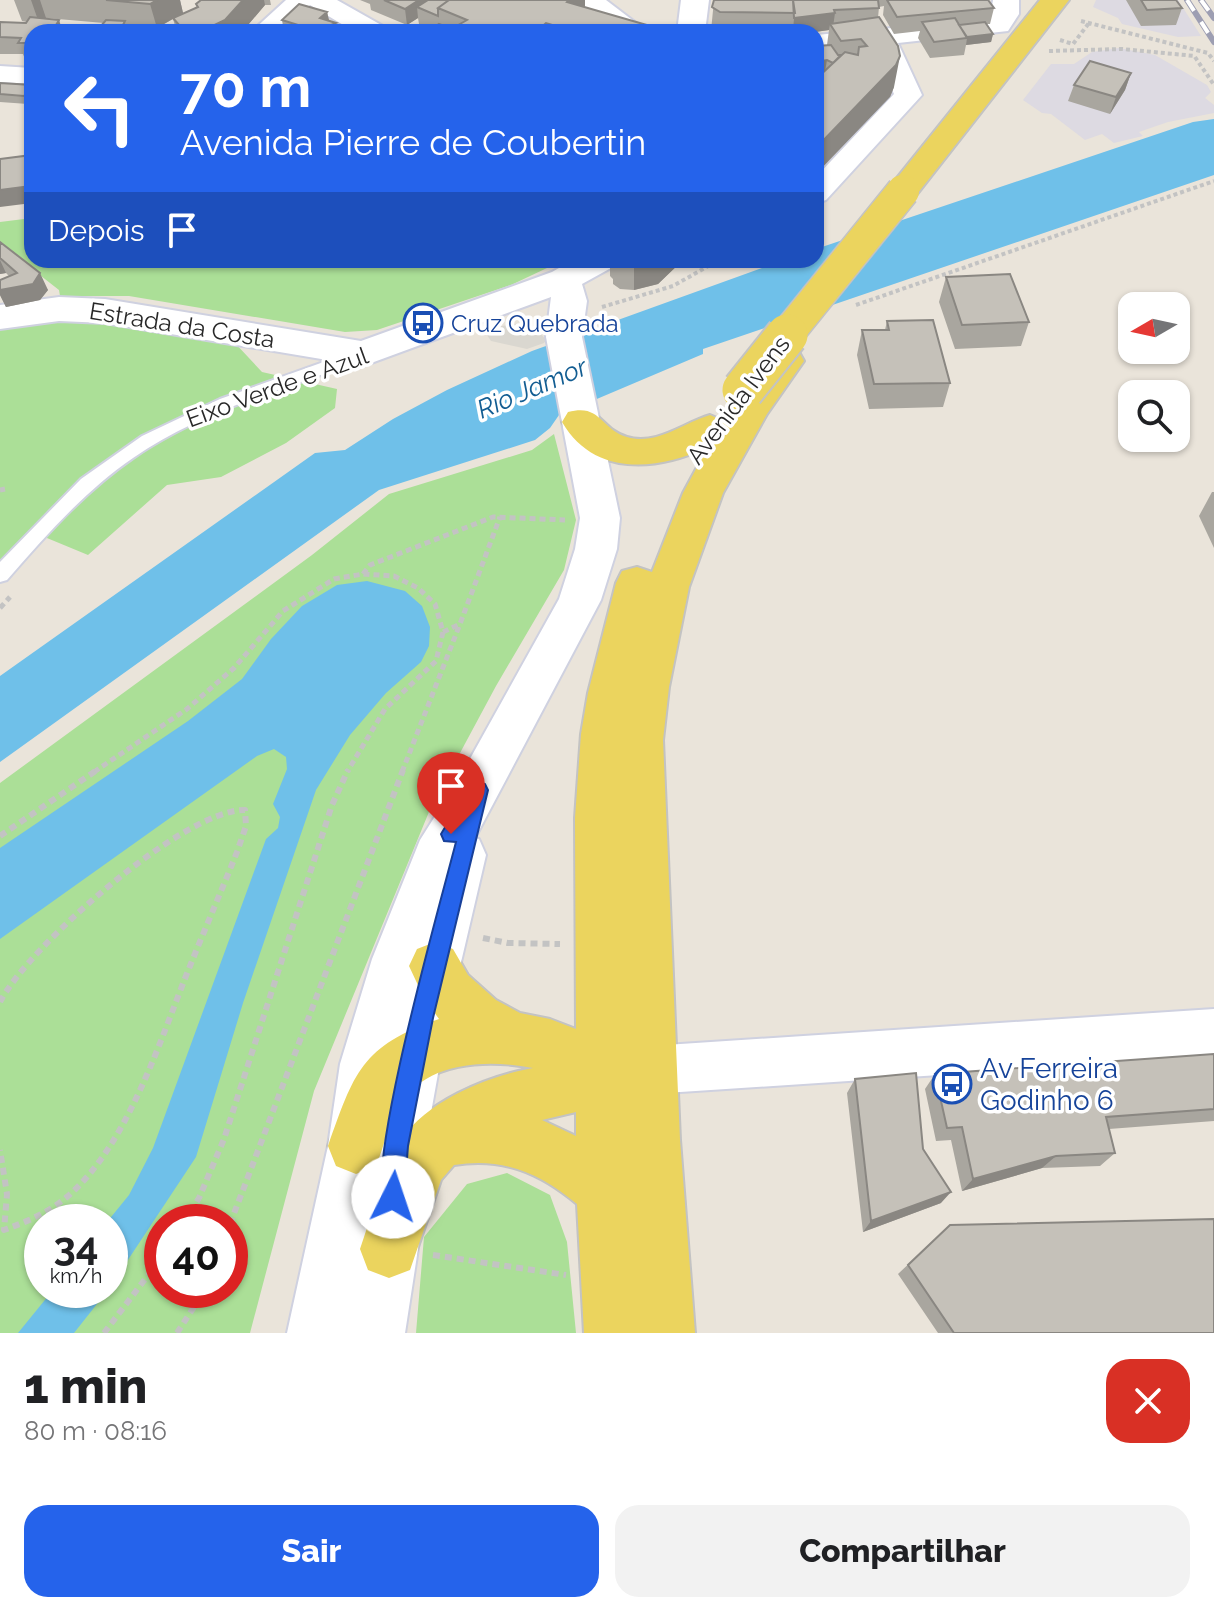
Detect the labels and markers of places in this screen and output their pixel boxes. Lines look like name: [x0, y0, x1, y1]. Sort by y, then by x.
bus stop icon: Cruz Quebrada: [402, 302, 444, 344]
place label: Cruz Quebrada: [451, 309, 619, 338]
pin: [417, 752, 485, 834]
place label: Av Ferreira Godinho 6: [980, 1052, 1118, 1117]
bus stop icon: Av Ferreira Godinho 6: [931, 1063, 973, 1105]

